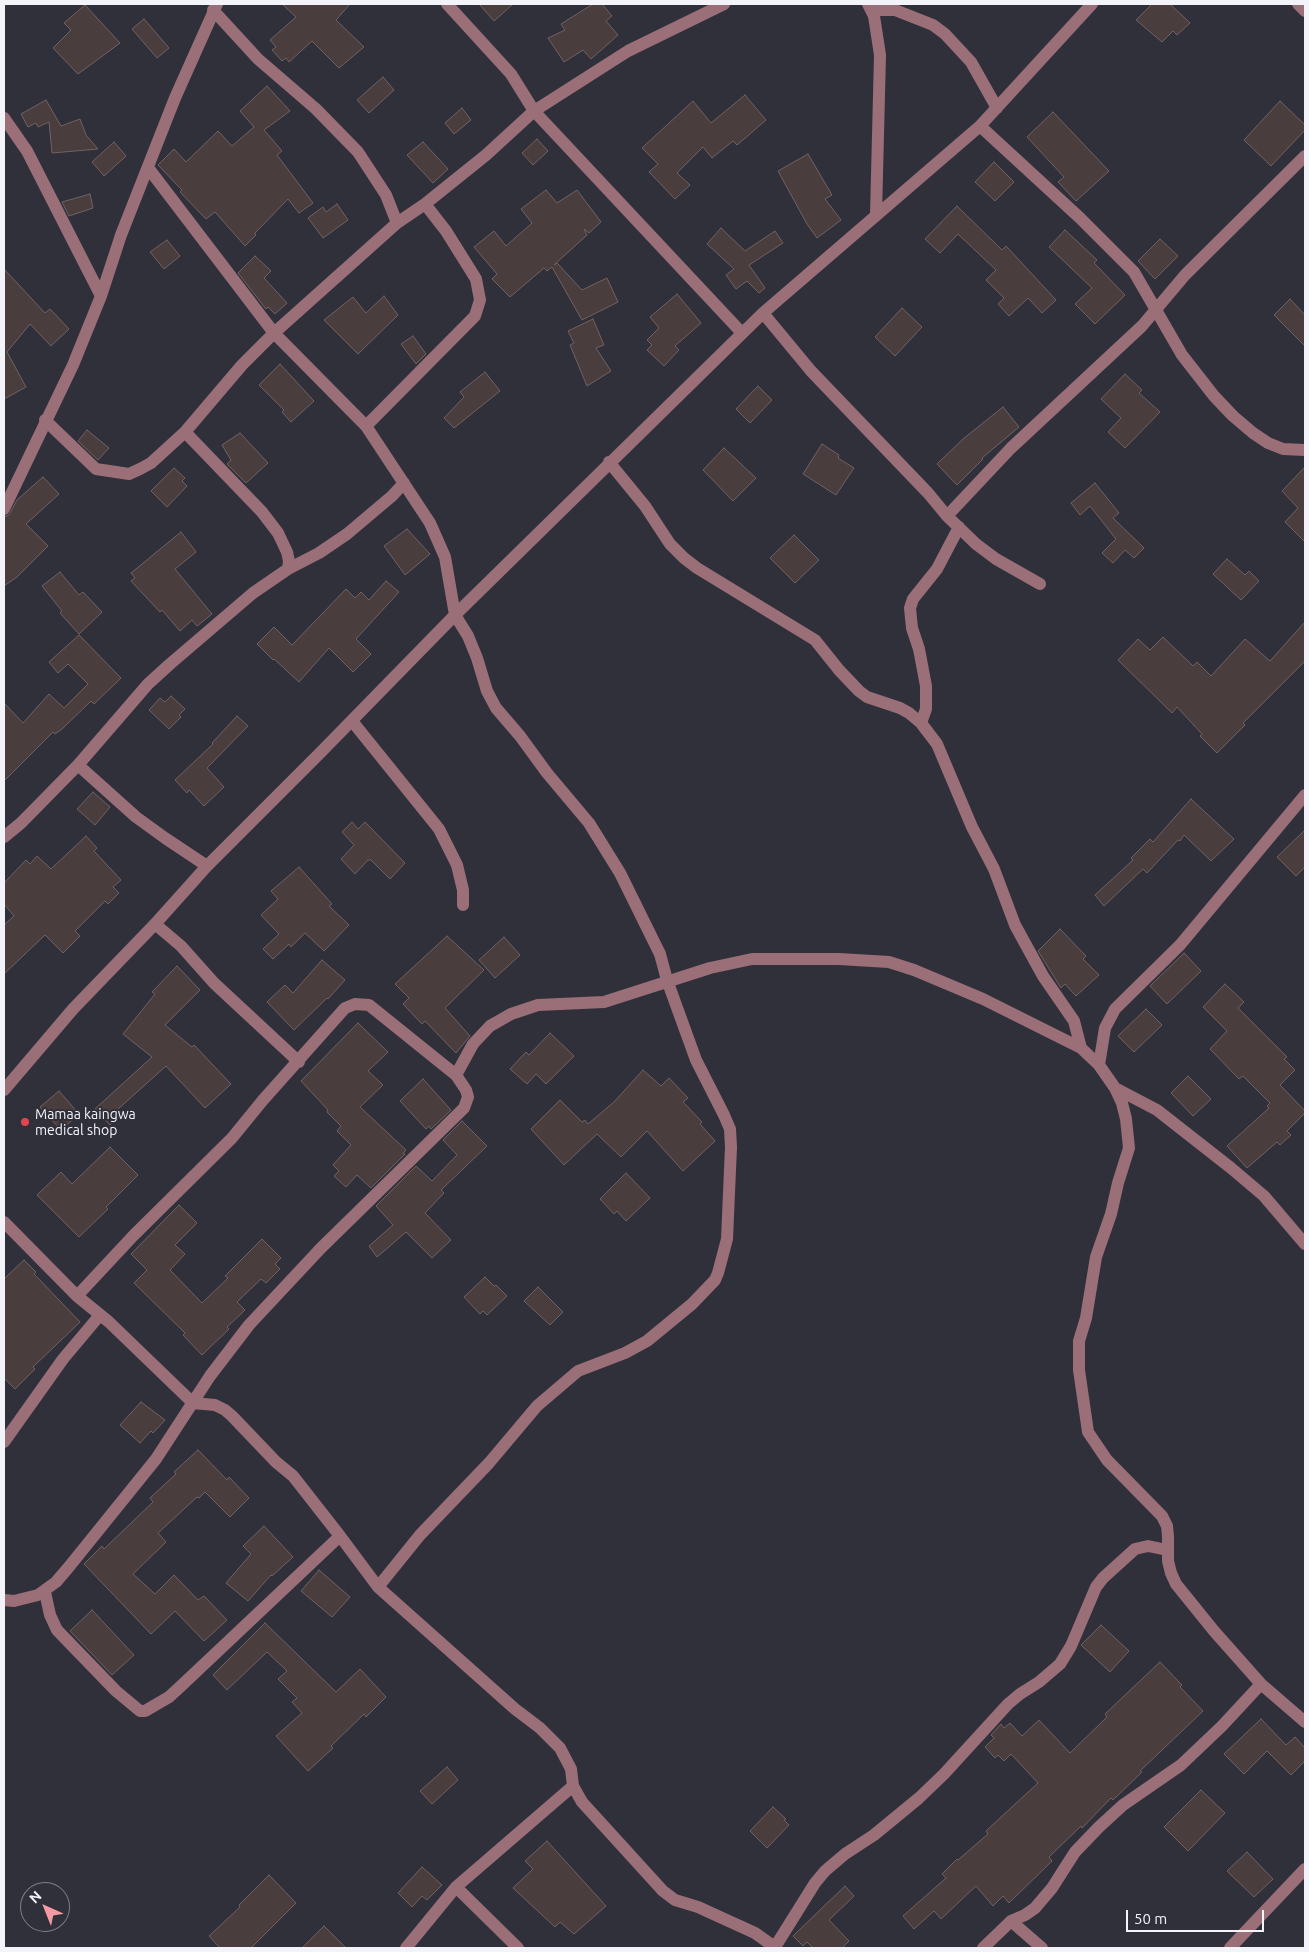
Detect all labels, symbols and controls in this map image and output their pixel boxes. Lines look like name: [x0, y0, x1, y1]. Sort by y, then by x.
place label: Mamaa kaingwa medical shop: [35, 1106, 136, 1138]
marker: Mamaa kaingwa medical shop: [19, 1116, 31, 1128]
north arrow: [20, 1882, 70, 1932]
text: N: [26, 1888, 45, 1906]
scale bar: [1129, 1900, 1266, 1932]
text: 50 m: [1134, 1910, 1167, 1927]

